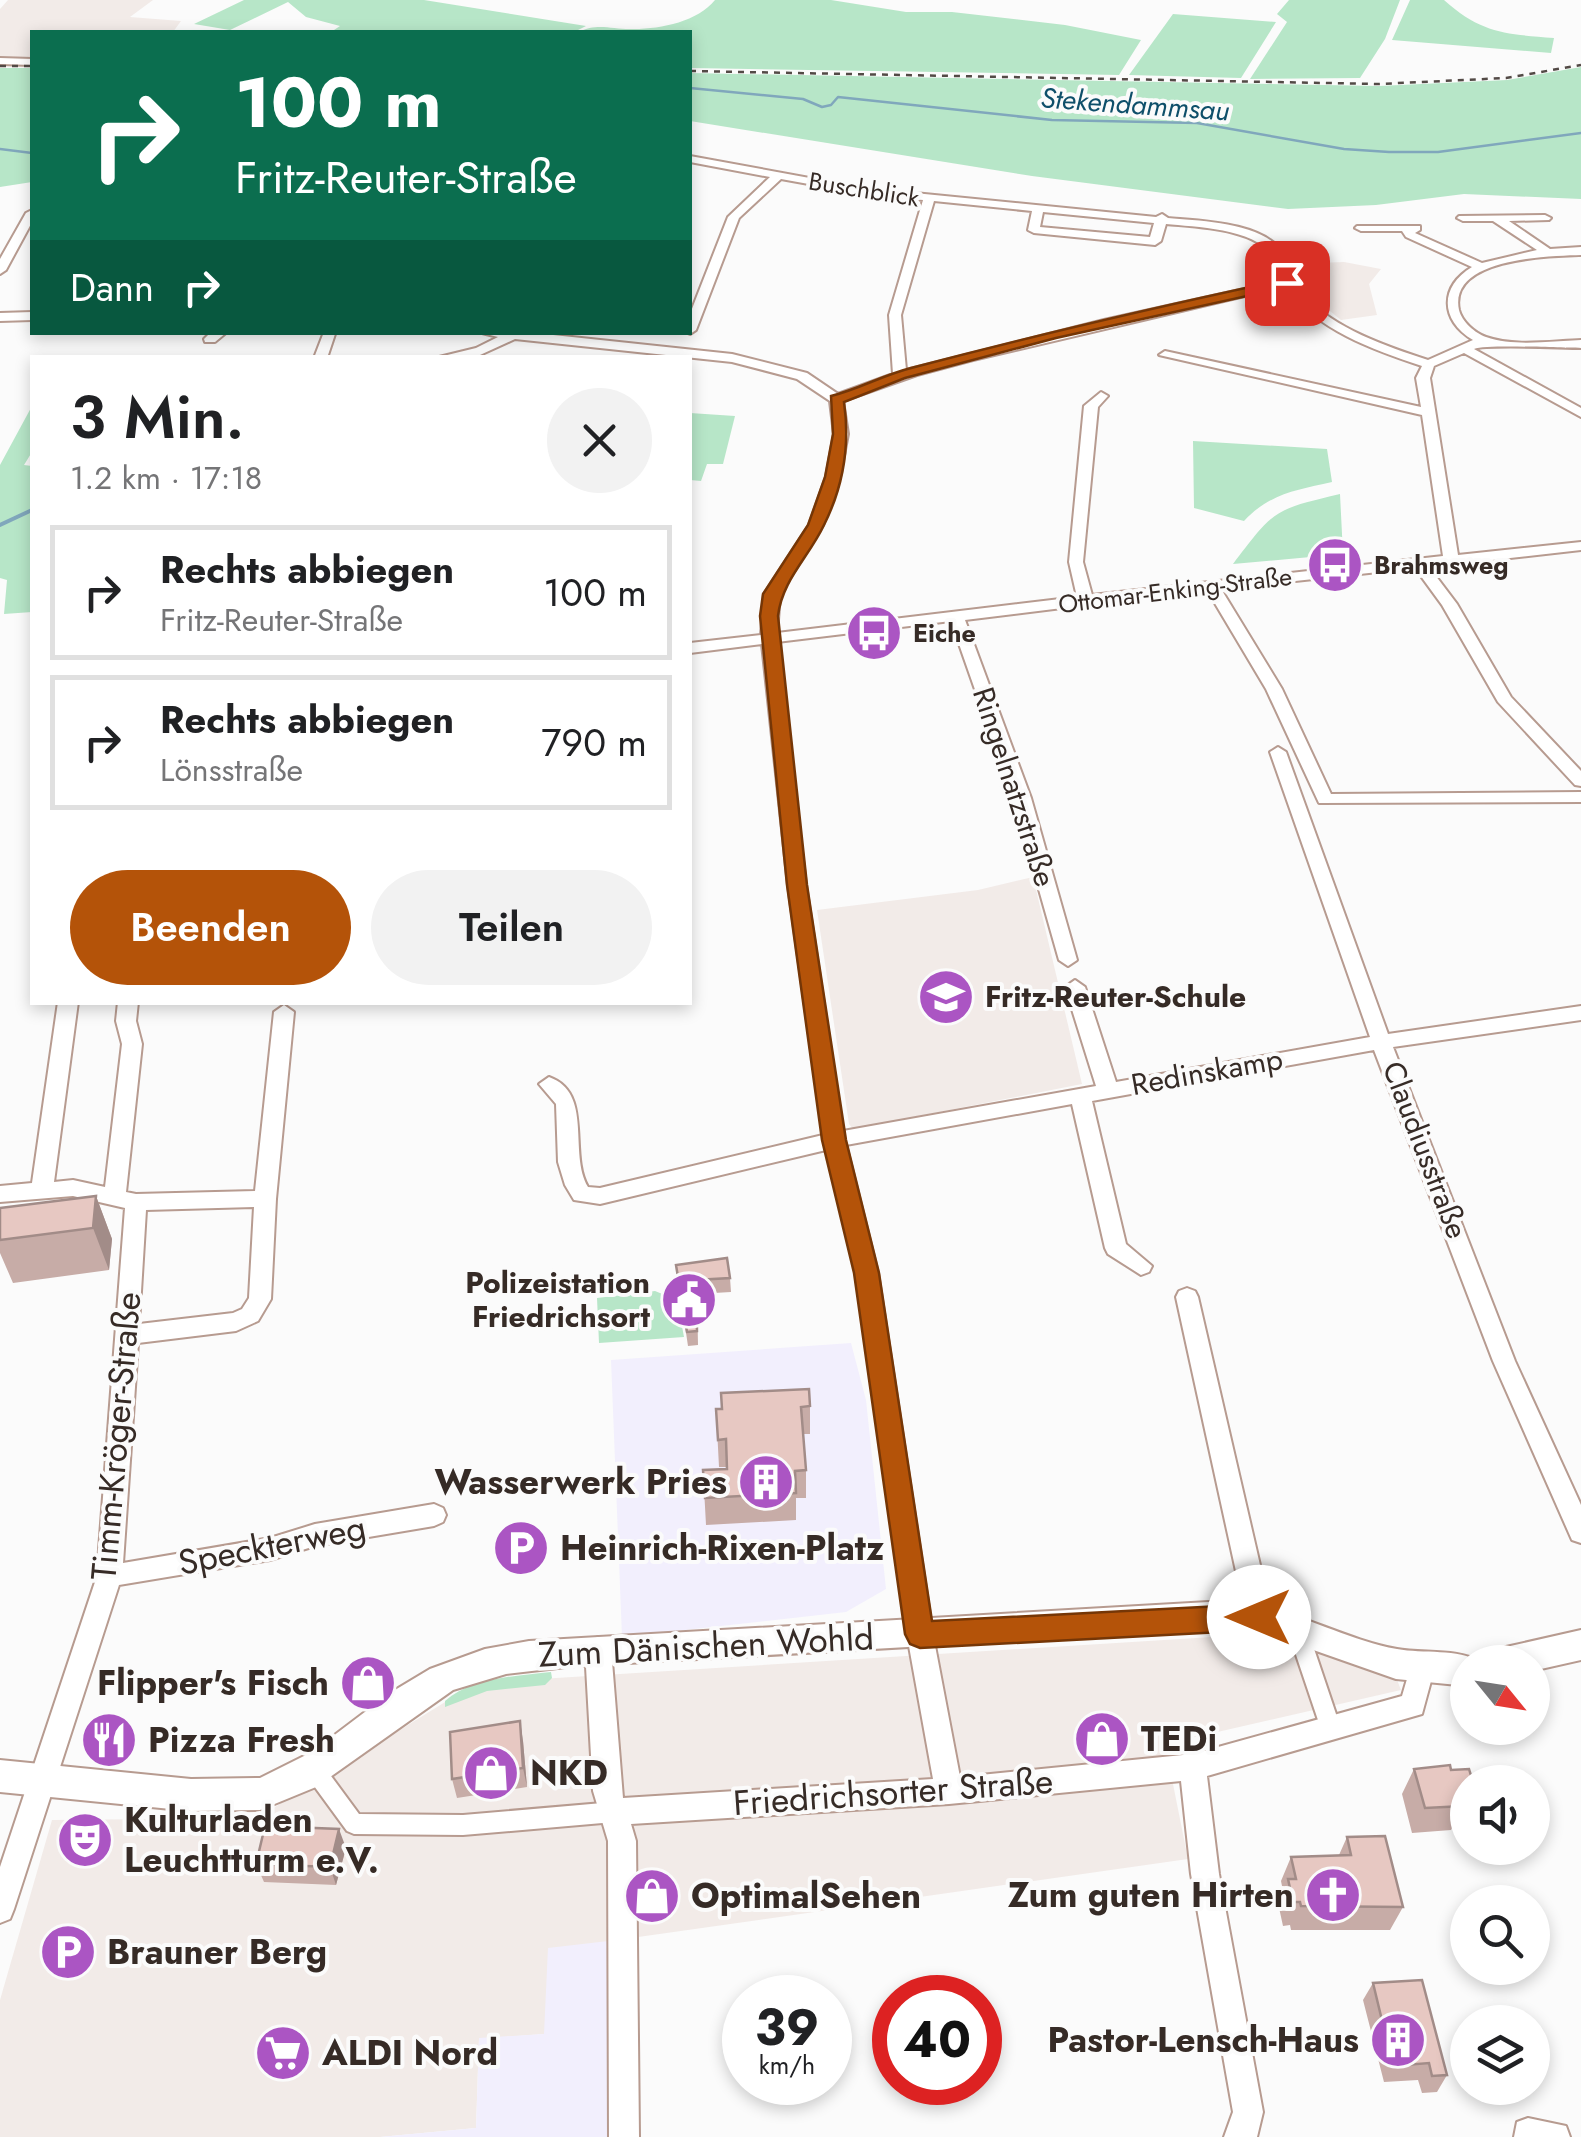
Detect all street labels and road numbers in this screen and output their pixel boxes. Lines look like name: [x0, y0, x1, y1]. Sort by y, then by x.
street label: Buschblick: [806, 162, 922, 216]
street label: Ottomar-Enking-Straße: [1056, 558, 1294, 622]
street label: Ringelnatzstraße: [962, 682, 1067, 892]
street label: Redinskamp: [1128, 1037, 1286, 1106]
street label: Claudiusstraße: [1372, 1055, 1479, 1245]
street label: Timm-Kröger-Straße: [78, 1290, 154, 1582]
street label: Speckterweg: [174, 1502, 370, 1588]
street label: Zum Dänischen Wohld: [537, 1612, 875, 1680]
street label: Friedrichsorter Straße: [731, 1756, 1055, 1828]

